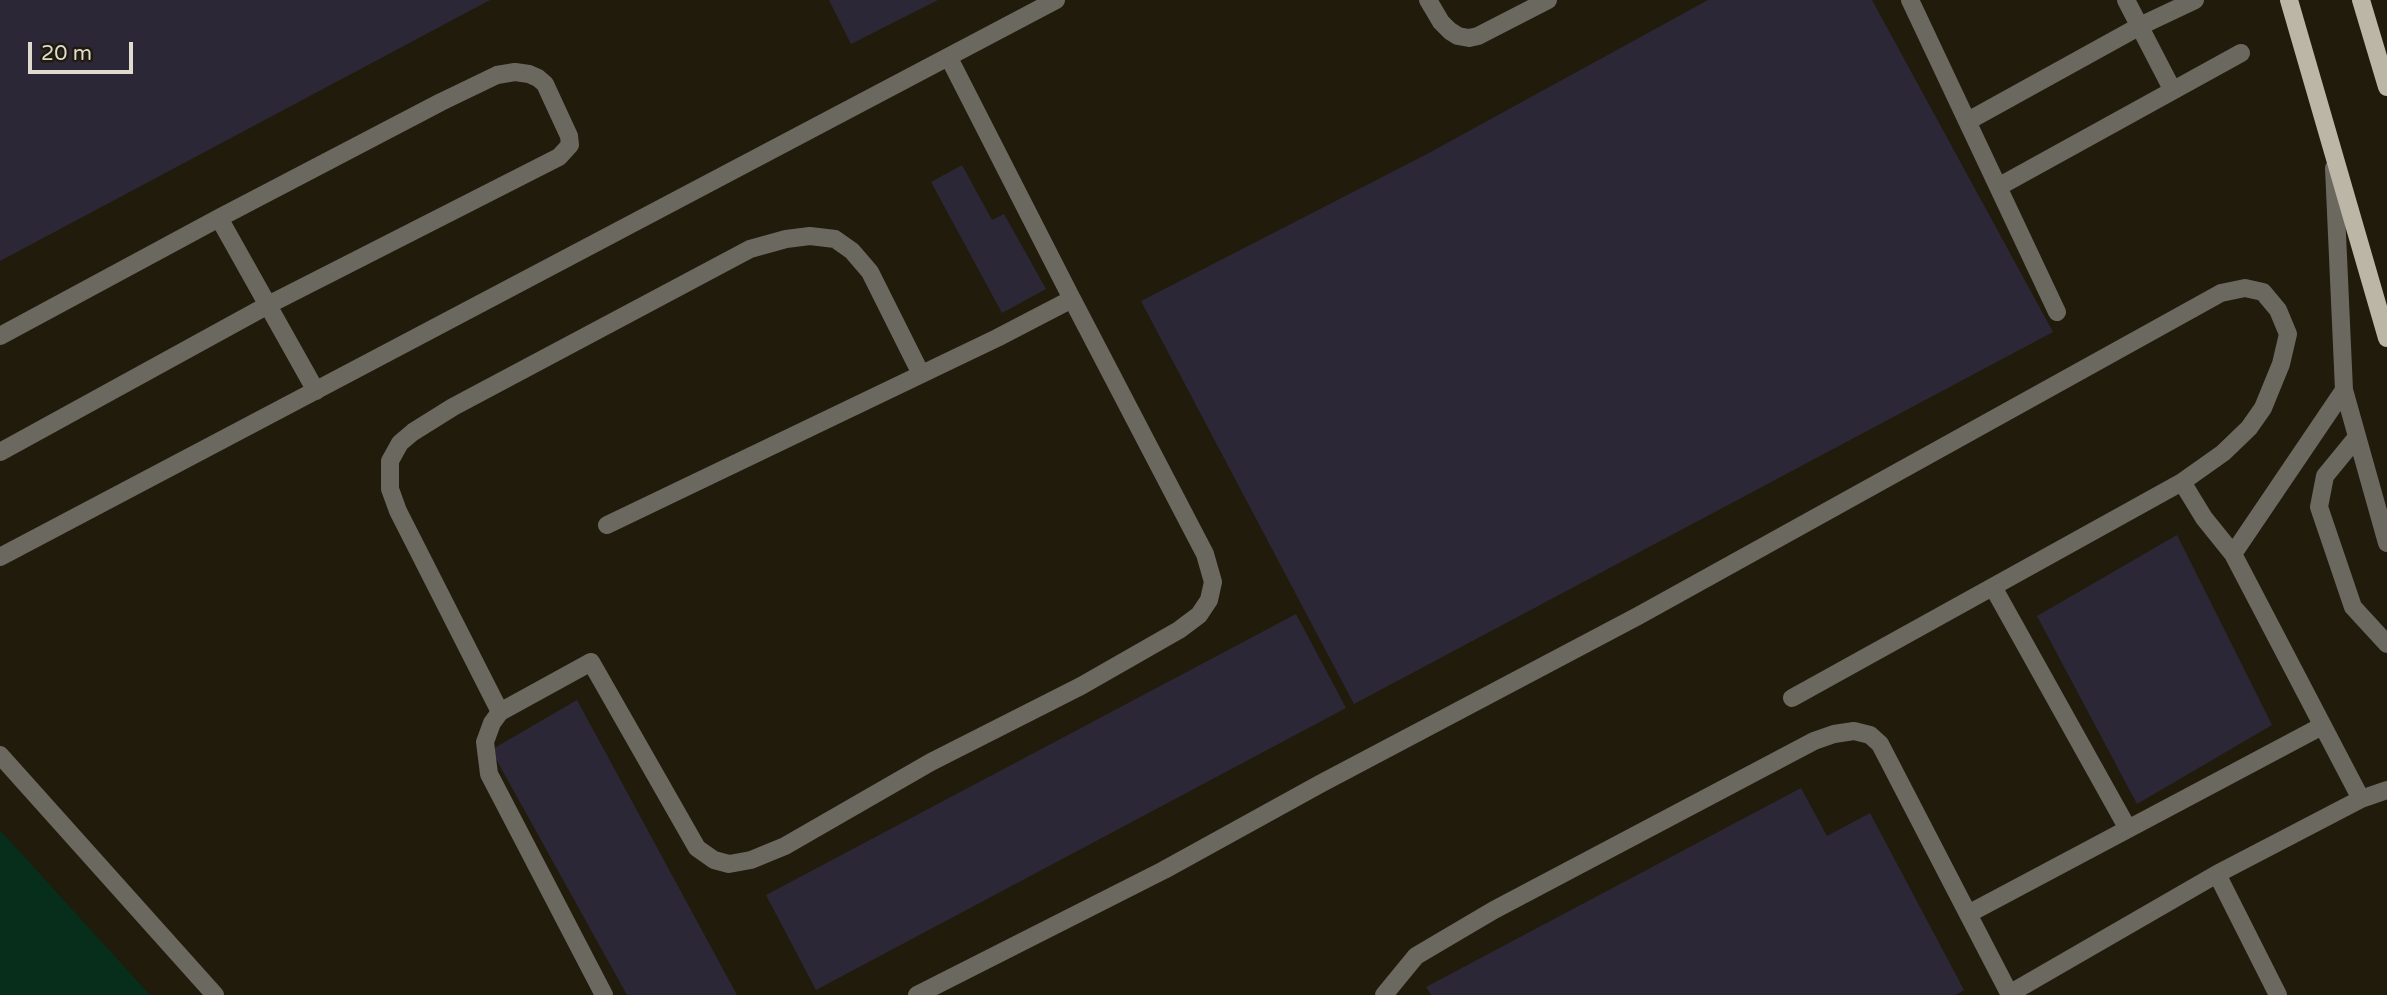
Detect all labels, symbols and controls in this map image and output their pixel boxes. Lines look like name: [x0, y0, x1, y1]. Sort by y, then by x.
scale bar: [32, 28, 136, 72]
text: 20 m: [41, 41, 92, 66]

